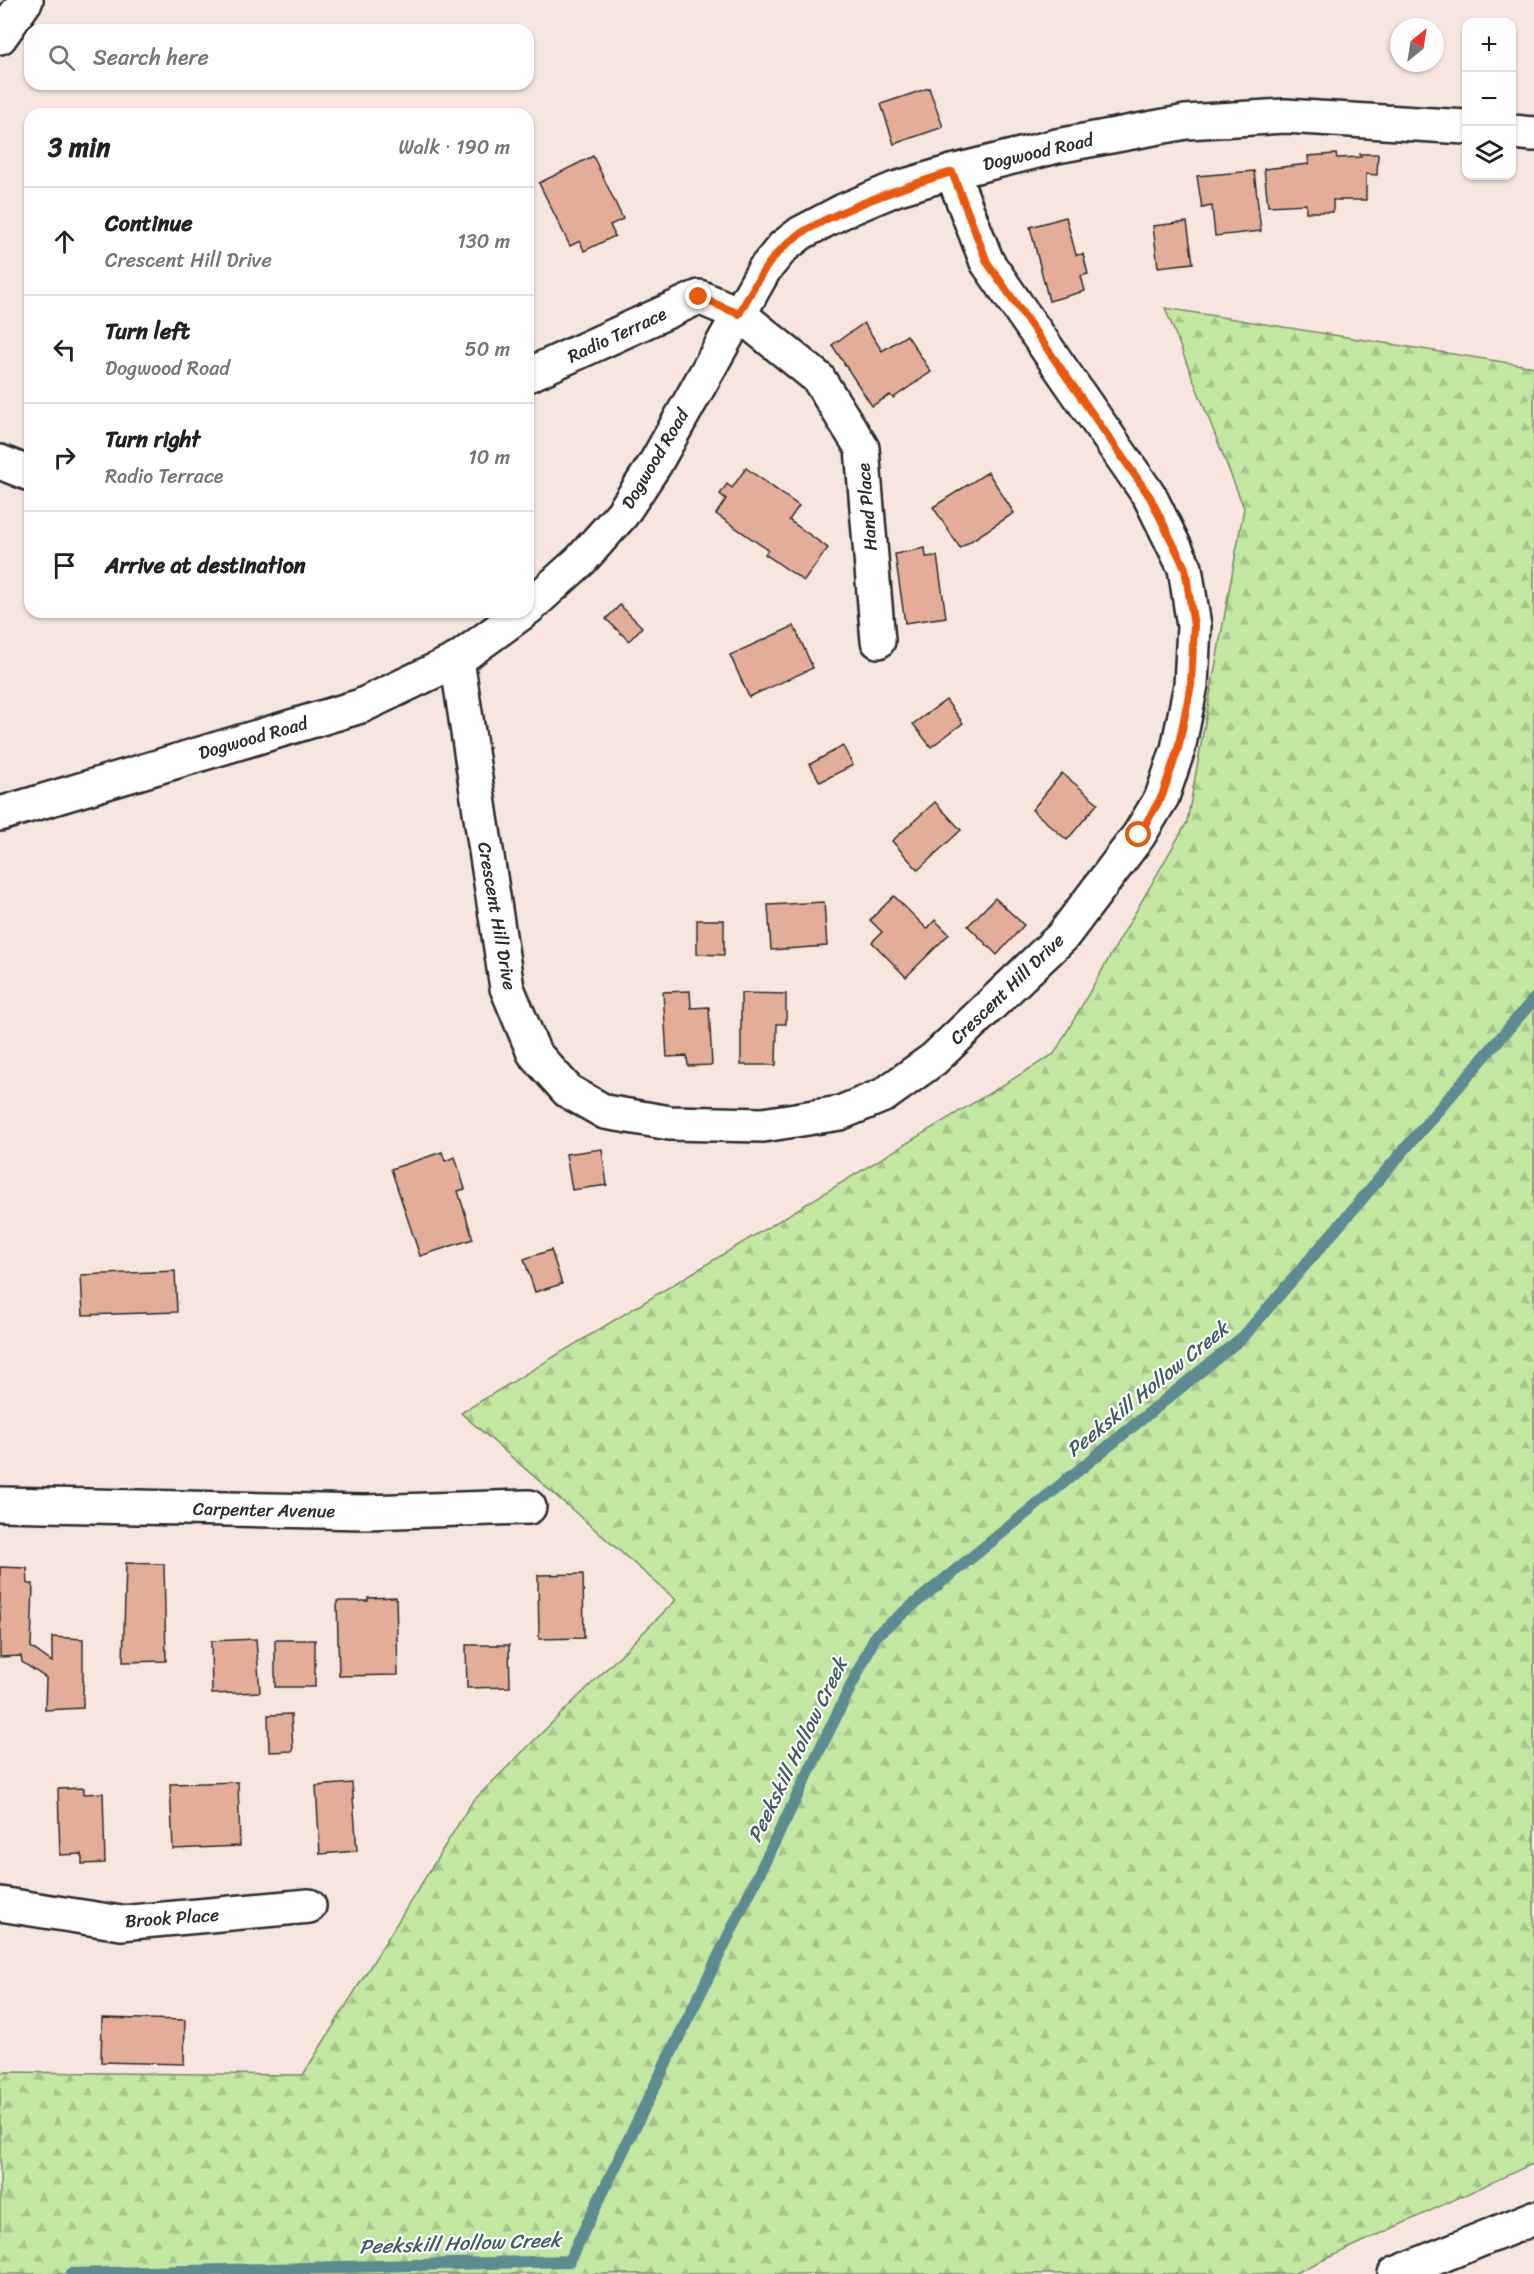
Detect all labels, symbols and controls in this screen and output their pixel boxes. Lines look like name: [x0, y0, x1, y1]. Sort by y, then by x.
north arrow: [1390, 18, 1444, 72]
map controls: [1462, 18, 1516, 180]
button: +: [1462, 18, 1516, 72]
search box: [24, 24, 534, 90]
text: Search here: [93, 38, 209, 77]
icon: search: [45, 41, 78, 74]
button: −: [1462, 72, 1516, 126]
street label: Dogwood Road: [980, 123, 1098, 180]
text: 3 min: [48, 124, 110, 170]
button: layers: [1462, 126, 1516, 180]
text: Walk · 190 m: [398, 130, 510, 165]
text: Continue: [105, 204, 193, 243]
text: 130 m: [457, 224, 510, 259]
icon: ahead: [48, 225, 81, 258]
text: Crescent Hill Drive: [105, 243, 272, 278]
route end: [685, 283, 711, 309]
street label: Radio Terrace: [562, 298, 672, 372]
text: Turn left: [105, 312, 190, 351]
text: 50 m: [465, 332, 510, 367]
icon: left: [48, 333, 81, 366]
text: Dogwood Road: [105, 351, 230, 386]
street label: Dogwood Road: [612, 401, 698, 515]
text: Turn right: [105, 420, 200, 459]
text: 10 m: [468, 440, 510, 475]
icon: right: [48, 441, 81, 474]
text: Radio Terrace: [105, 459, 224, 494]
street label: Hand Place: [847, 461, 887, 552]
text: Arrive at destination: [105, 546, 306, 585]
icon: arrive: [48, 549, 81, 582]
street label: Dogwood Road: [195, 707, 313, 769]
route start: [1125, 821, 1151, 847]
street label: Crescent Hill Drive: [468, 839, 526, 993]
street label: Crescent Hill Drive: [942, 925, 1072, 1053]
water label: Peekskill Hollow Creek: [1058, 1311, 1238, 1466]
street label: Carpenter Avenue: [193, 1493, 336, 1527]
water label: Peekskill Hollow Creek: [738, 1650, 858, 1848]
street label: Brook Place: [124, 1899, 220, 1937]
water label: Peekskill Hollow Creek: [359, 2222, 564, 2265]

